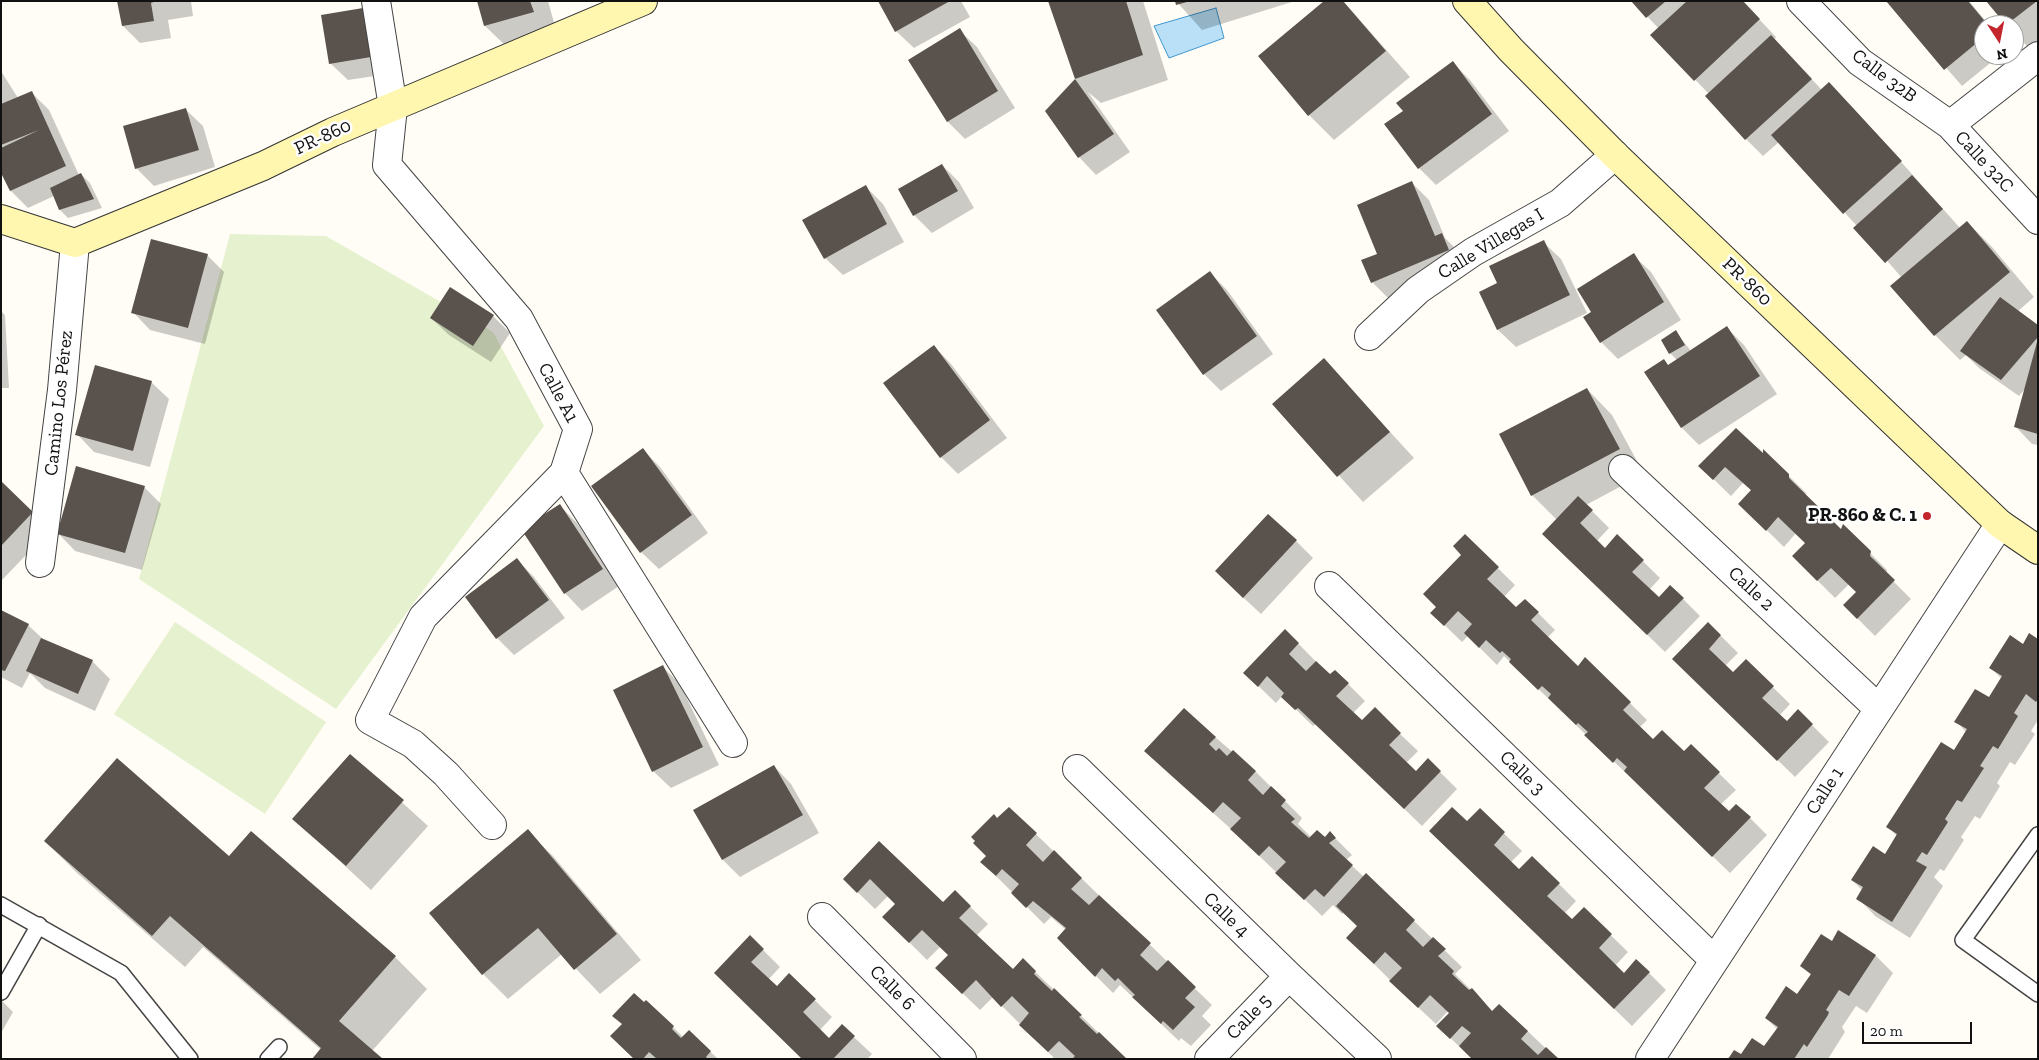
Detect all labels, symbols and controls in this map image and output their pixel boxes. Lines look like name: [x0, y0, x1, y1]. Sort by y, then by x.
north arrow: [1974, 15, 2024, 65]
street label: Calle 32B: [1847, 44, 1921, 108]
text: N: [1995, 45, 2009, 64]
street label: PR-860: [291, 114, 355, 160]
street label: Calle 32C: [1950, 126, 2018, 198]
street label: Calle Villegas I: [1434, 203, 1548, 285]
street label: PR-860: [1717, 253, 1777, 311]
street label: Camino Los Pérez: [40, 329, 78, 477]
street label: Calle A1: [533, 359, 583, 427]
place label: PR-860 & C. 1: [1808, 505, 1917, 527]
marker: PR-860 & C. 1: [1921, 510, 1933, 522]
street label: Calle 2: [1723, 562, 1779, 616]
street label: Calle 3: [1495, 746, 1549, 800]
street label: Calle 1: [1801, 763, 1849, 819]
street label: Calle 4: [1198, 888, 1254, 942]
street label: Calle 6: [865, 961, 919, 1015]
street label: Calle 5: [1222, 989, 1276, 1045]
scale bar: [1864, 1012, 1974, 1044]
text: 20 m: [1870, 1022, 1903, 1040]

